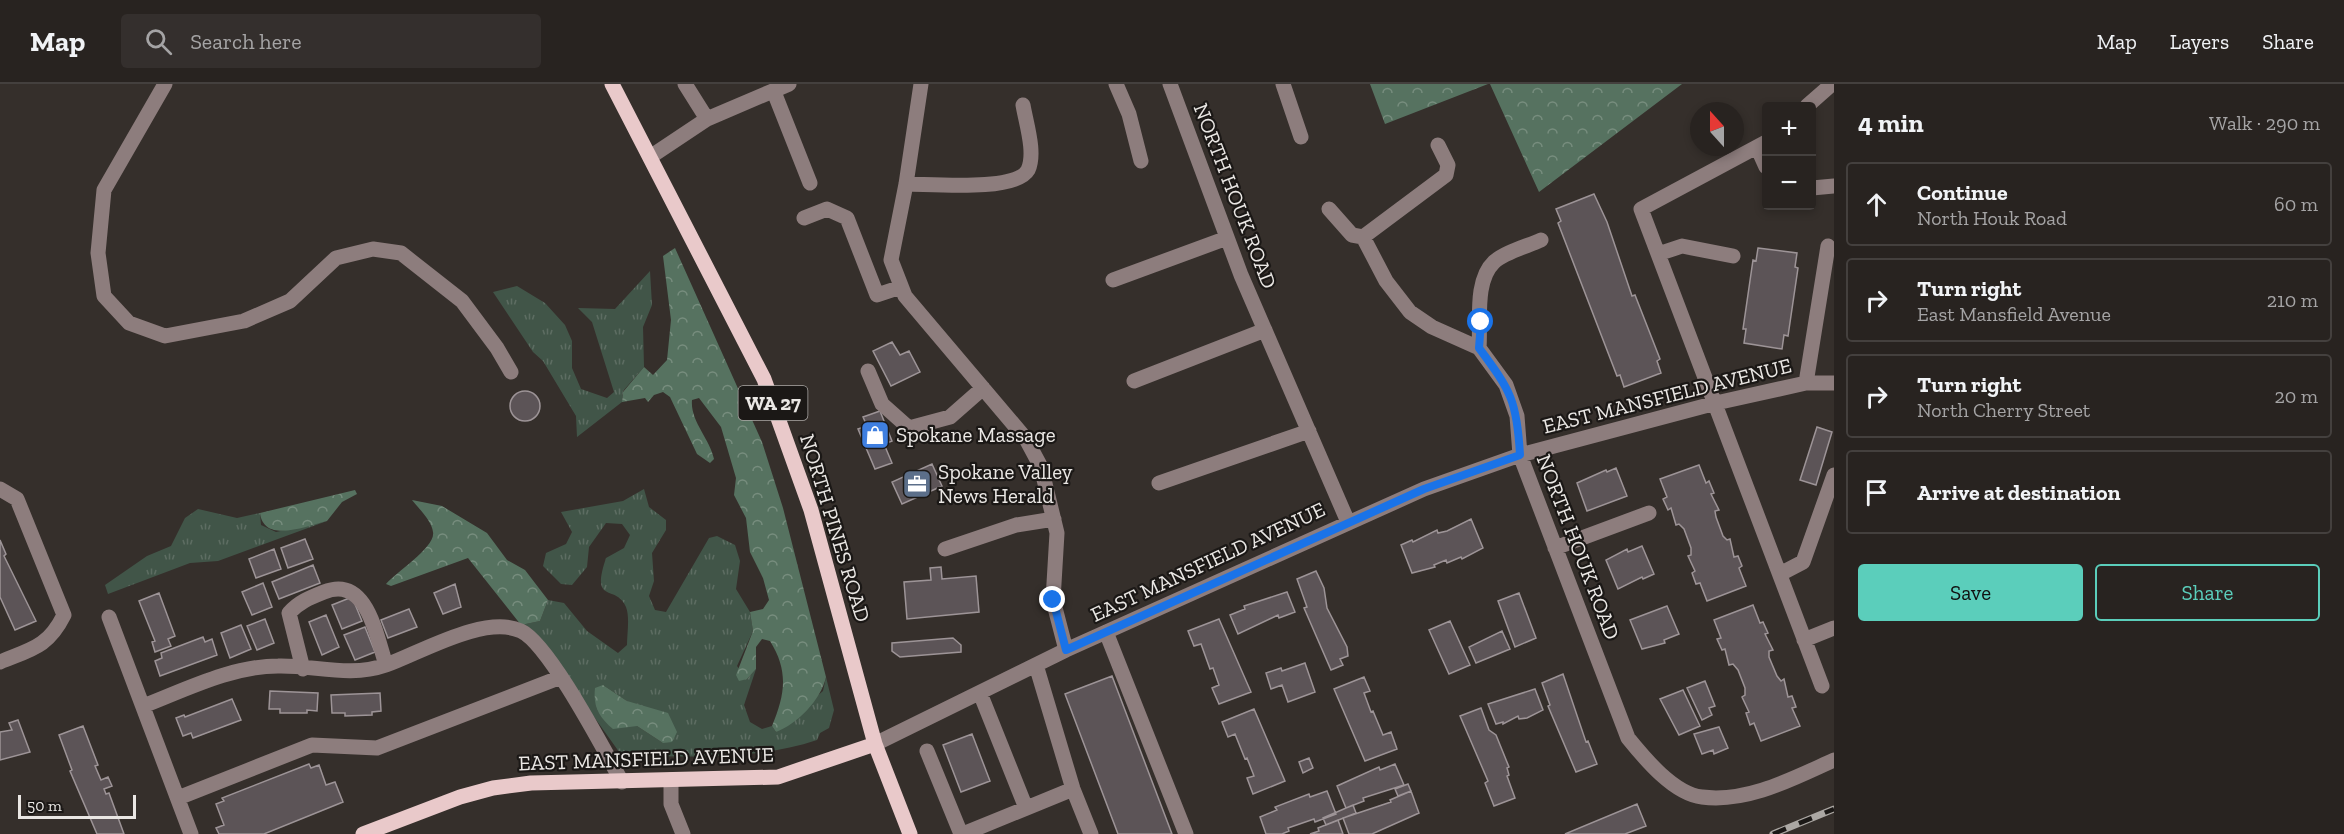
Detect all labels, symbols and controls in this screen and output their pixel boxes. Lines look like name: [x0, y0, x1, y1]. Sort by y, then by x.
search box: [121, 14, 541, 68]
text: Map: [30, 25, 85, 58]
icon: search: [142, 25, 175, 58]
text: Search here: [190, 28, 302, 55]
text: Map: [2097, 29, 2137, 54]
text: Layers: [2170, 29, 2229, 54]
text: Share: [2262, 29, 2314, 54]
street label: NORTH HOUK ROAD: [1189, 100, 1282, 292]
north arrow: [1690, 102, 1744, 156]
map controls: [1762, 102, 1816, 210]
button: +: [1762, 102, 1816, 156]
text: 4 min: [1858, 107, 1924, 139]
text: Walk · 290 m: [2209, 111, 2320, 135]
button: −: [1762, 156, 1816, 210]
text: Continue: [1917, 179, 2008, 206]
icon: ahead: [1860, 188, 1893, 221]
text: 60 m: [2274, 192, 2318, 216]
text: North Houk Road: [1917, 206, 2067, 230]
text: Turn right: [1917, 275, 2021, 302]
icon: right: [1860, 284, 1893, 317]
text: 210 m: [2267, 288, 2318, 312]
text: East Mansfield Avenue: [1917, 302, 2111, 326]
route start: [1467, 308, 1493, 334]
street label: EAST MANSFIELD AVENUE: [1540, 352, 1794, 439]
text: Turn right: [1917, 371, 2021, 398]
icon: right: [1860, 380, 1893, 413]
text: 20 m: [2274, 384, 2318, 408]
road number: WA 27: [738, 386, 808, 420]
text: North Cherry Street: [1917, 398, 2090, 422]
shop icon: Spokane Massage: [859, 419, 891, 451]
place label: Spokane Massage: [896, 422, 1056, 447]
street label: NORTH PINES ROAD: [795, 431, 876, 625]
street label: NORTH HOUK ROAD: [1532, 451, 1625, 643]
place label: Spokane Valley News Herald: [938, 459, 1073, 508]
office icon: Spokane Valley News Herald: [901, 468, 933, 500]
icon: arrive: [1860, 476, 1893, 509]
text: Arrive at destination: [1917, 479, 2120, 506]
street label: EAST MANSFIELD AVENUE: [1087, 496, 1329, 627]
button: Save: [1858, 564, 2083, 621]
button: Share: [2095, 564, 2320, 621]
route end: [1039, 586, 1065, 612]
street label: EAST MANSFIELD AVENUE: [518, 742, 774, 775]
scale bar: [18, 792, 136, 820]
text: 50 m: [27, 796, 62, 815]

